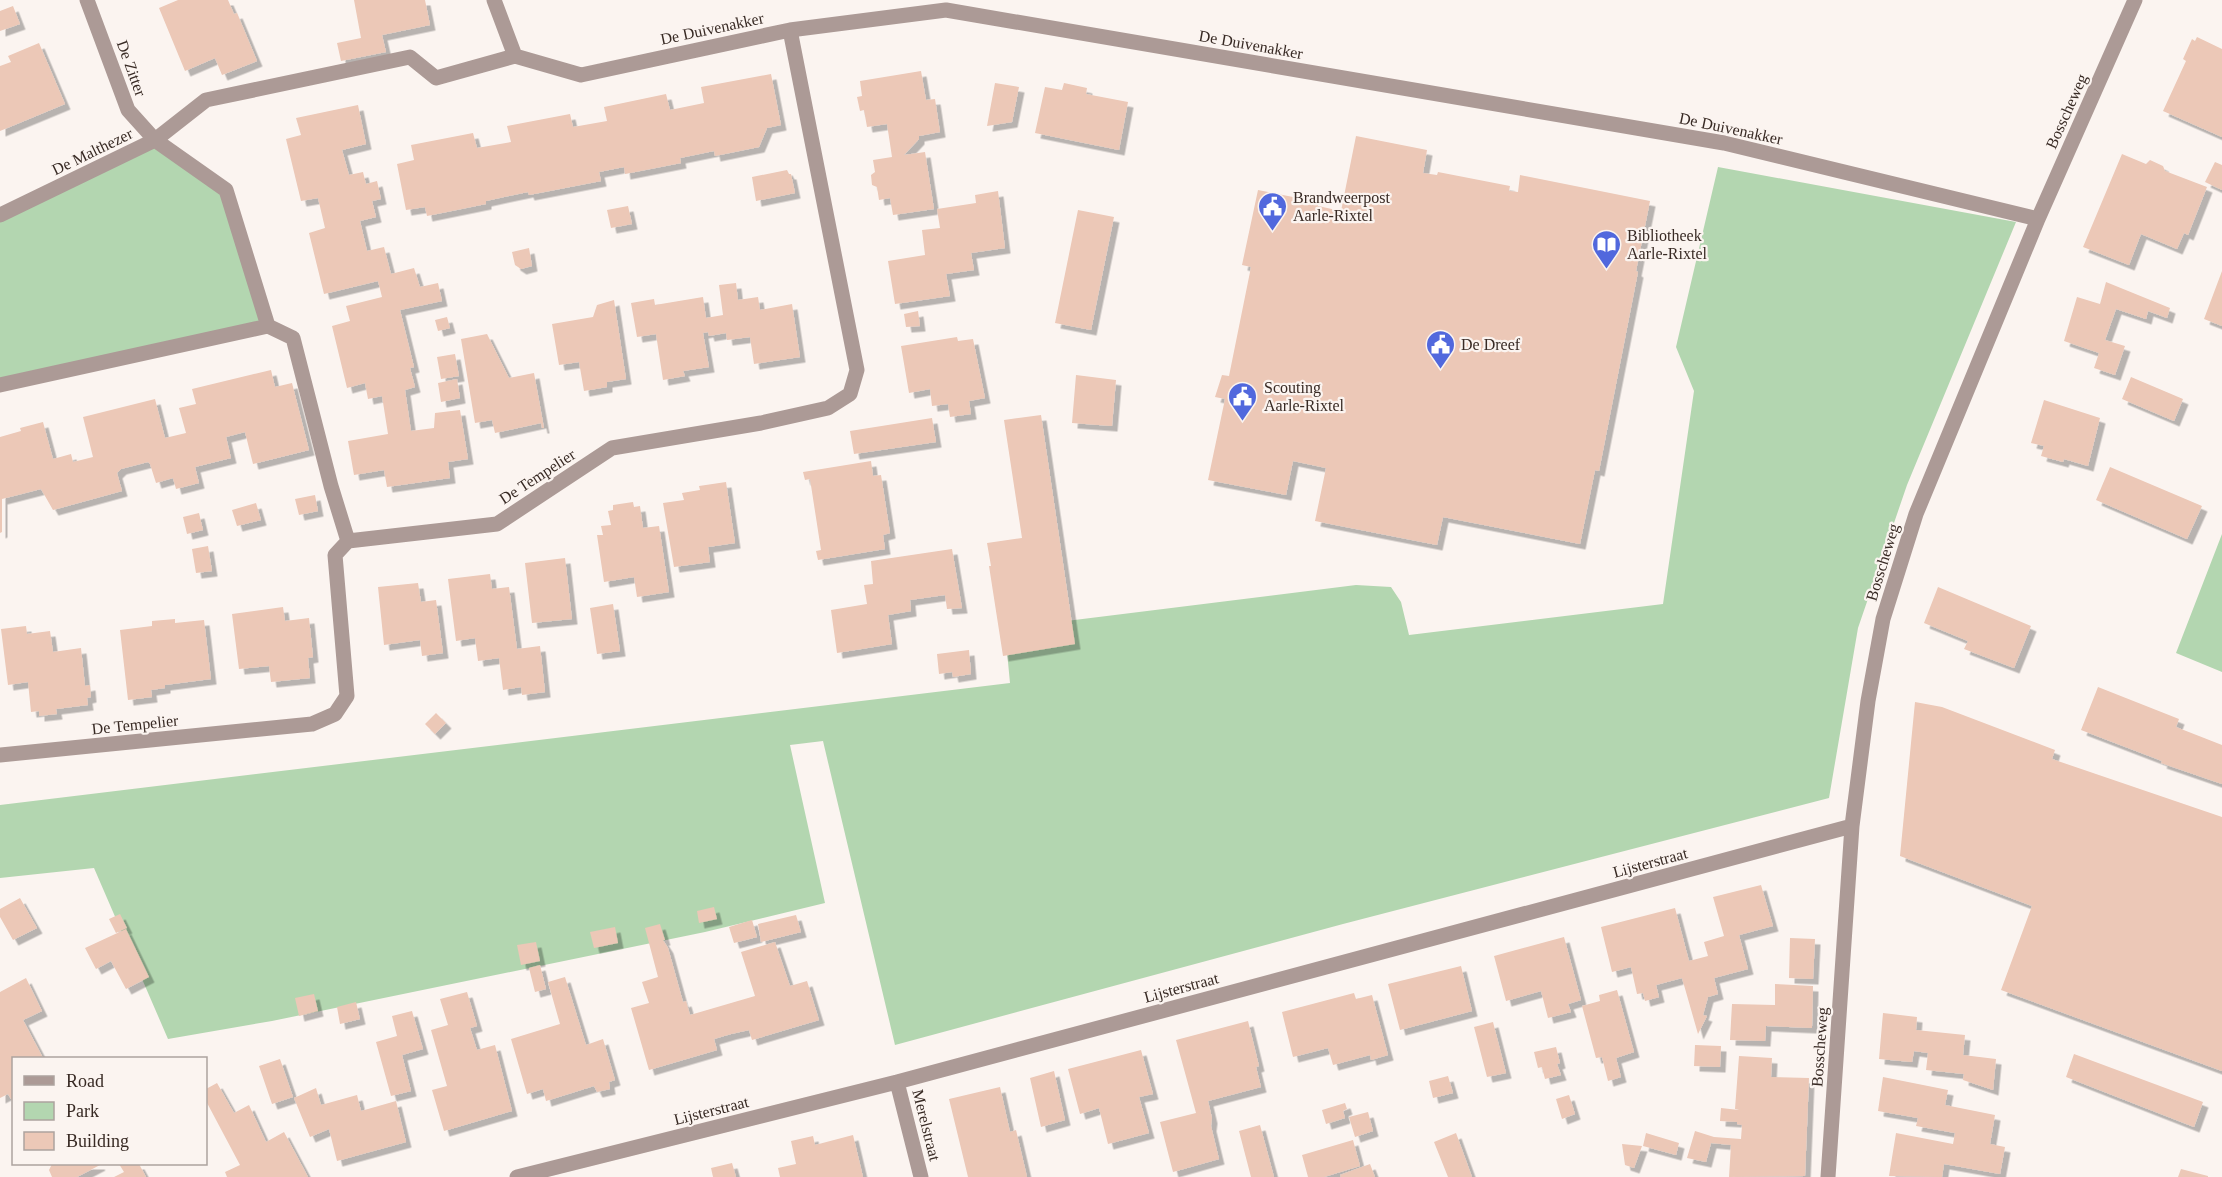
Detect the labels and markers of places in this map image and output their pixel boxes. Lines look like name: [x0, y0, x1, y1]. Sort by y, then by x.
place label: Brandweerpost Aarle-Rixtel: [1293, 189, 1390, 224]
public building icon: Brandweerpost Aarle-Rixtel: [1256, 190, 1288, 232]
place label: Bibliotheek Aarle-Rixtel: [1627, 227, 1708, 262]
library icon: Bibliotheek Aarle-Rixtel: [1590, 228, 1622, 270]
public building icon: De Dreef: [1424, 328, 1456, 370]
place label: De Dreef: [1461, 336, 1521, 353]
place label: Scouting Aarle-Rixtel: [1264, 379, 1345, 414]
public building icon: Scouting Aarle-Rixtel: [1227, 380, 1259, 422]

